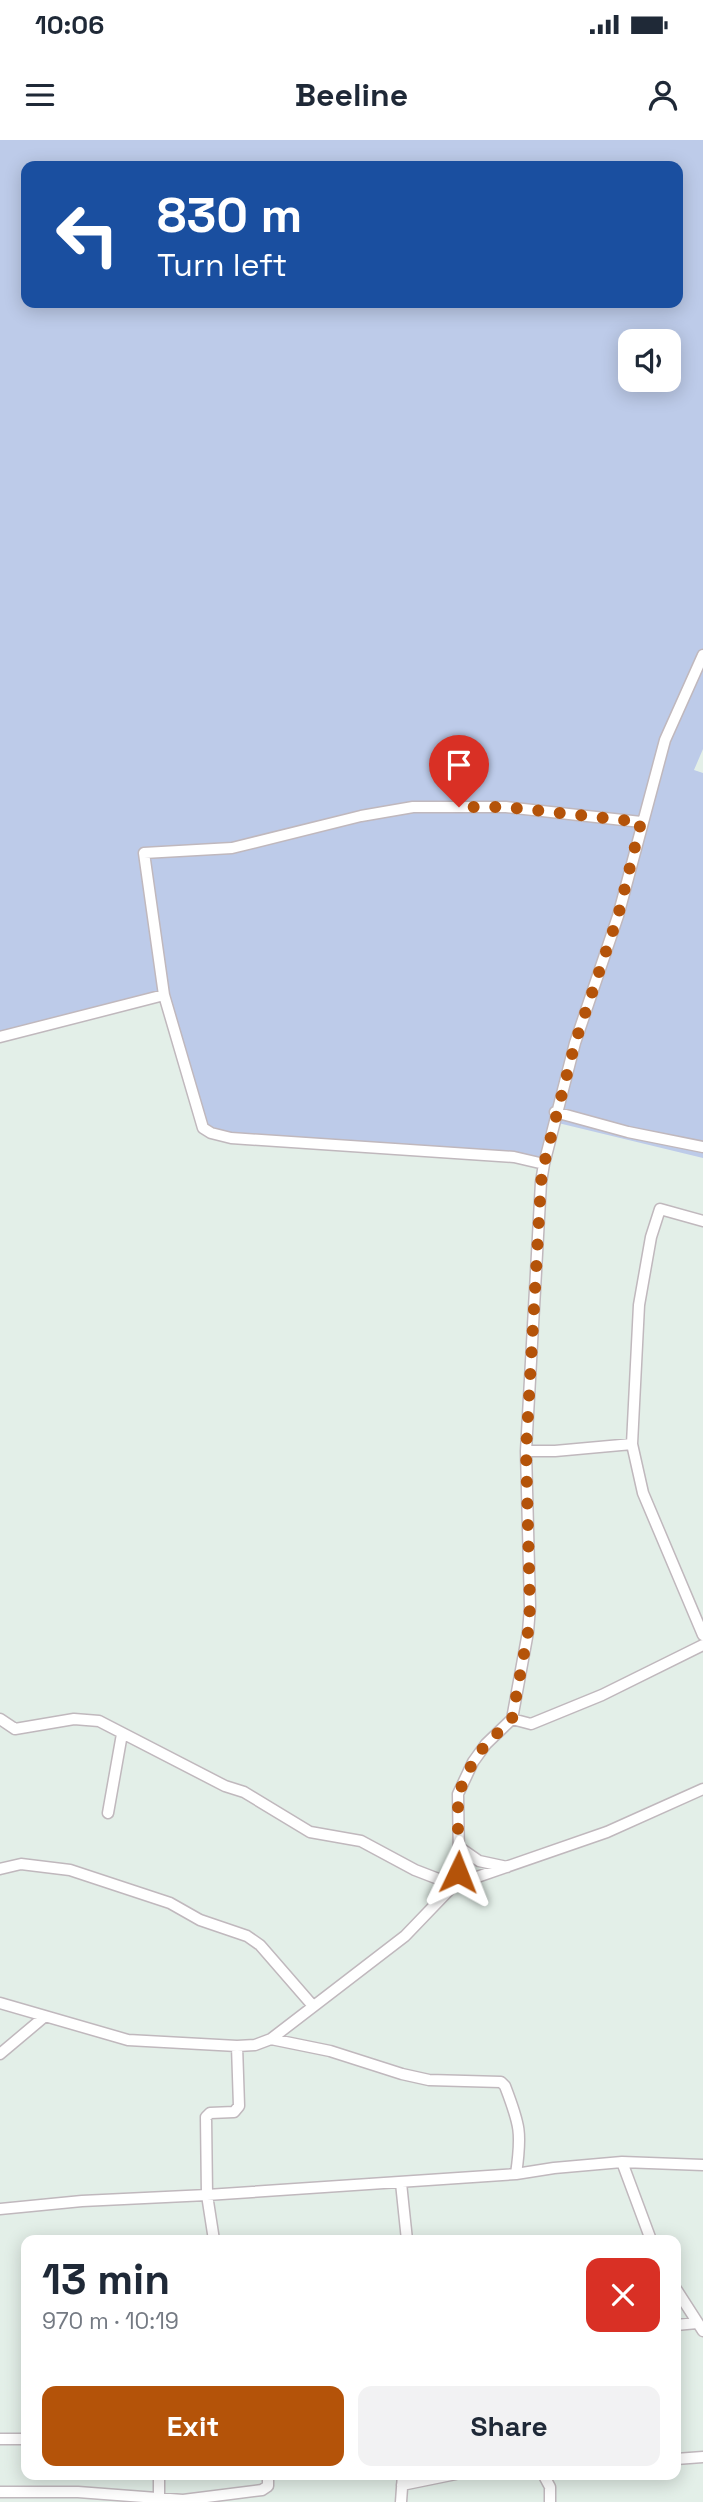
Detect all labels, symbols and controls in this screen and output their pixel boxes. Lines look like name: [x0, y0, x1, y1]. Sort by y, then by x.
text: 10:06: [35, 8, 104, 42]
text: Beeline: [295, 75, 408, 115]
icon: menu: [21, 76, 59, 114]
icon: person: [644, 76, 682, 114]
text: 830 m: [157, 184, 302, 246]
icon: left: [42, 189, 133, 280]
text: Turn left: [157, 245, 287, 285]
map controls: [618, 329, 681, 392]
button: sound: [618, 329, 681, 392]
pin: [429, 735, 489, 807]
icon: arrive: [440, 746, 478, 784]
position arrow: [421, 1835, 495, 1909]
text: 13 min: [42, 2253, 170, 2306]
button: close: [586, 2258, 660, 2332]
text: 970 m · 10:19: [42, 2306, 179, 2336]
button: Exit: [42, 2386, 344, 2466]
button: Share: [358, 2386, 660, 2466]

